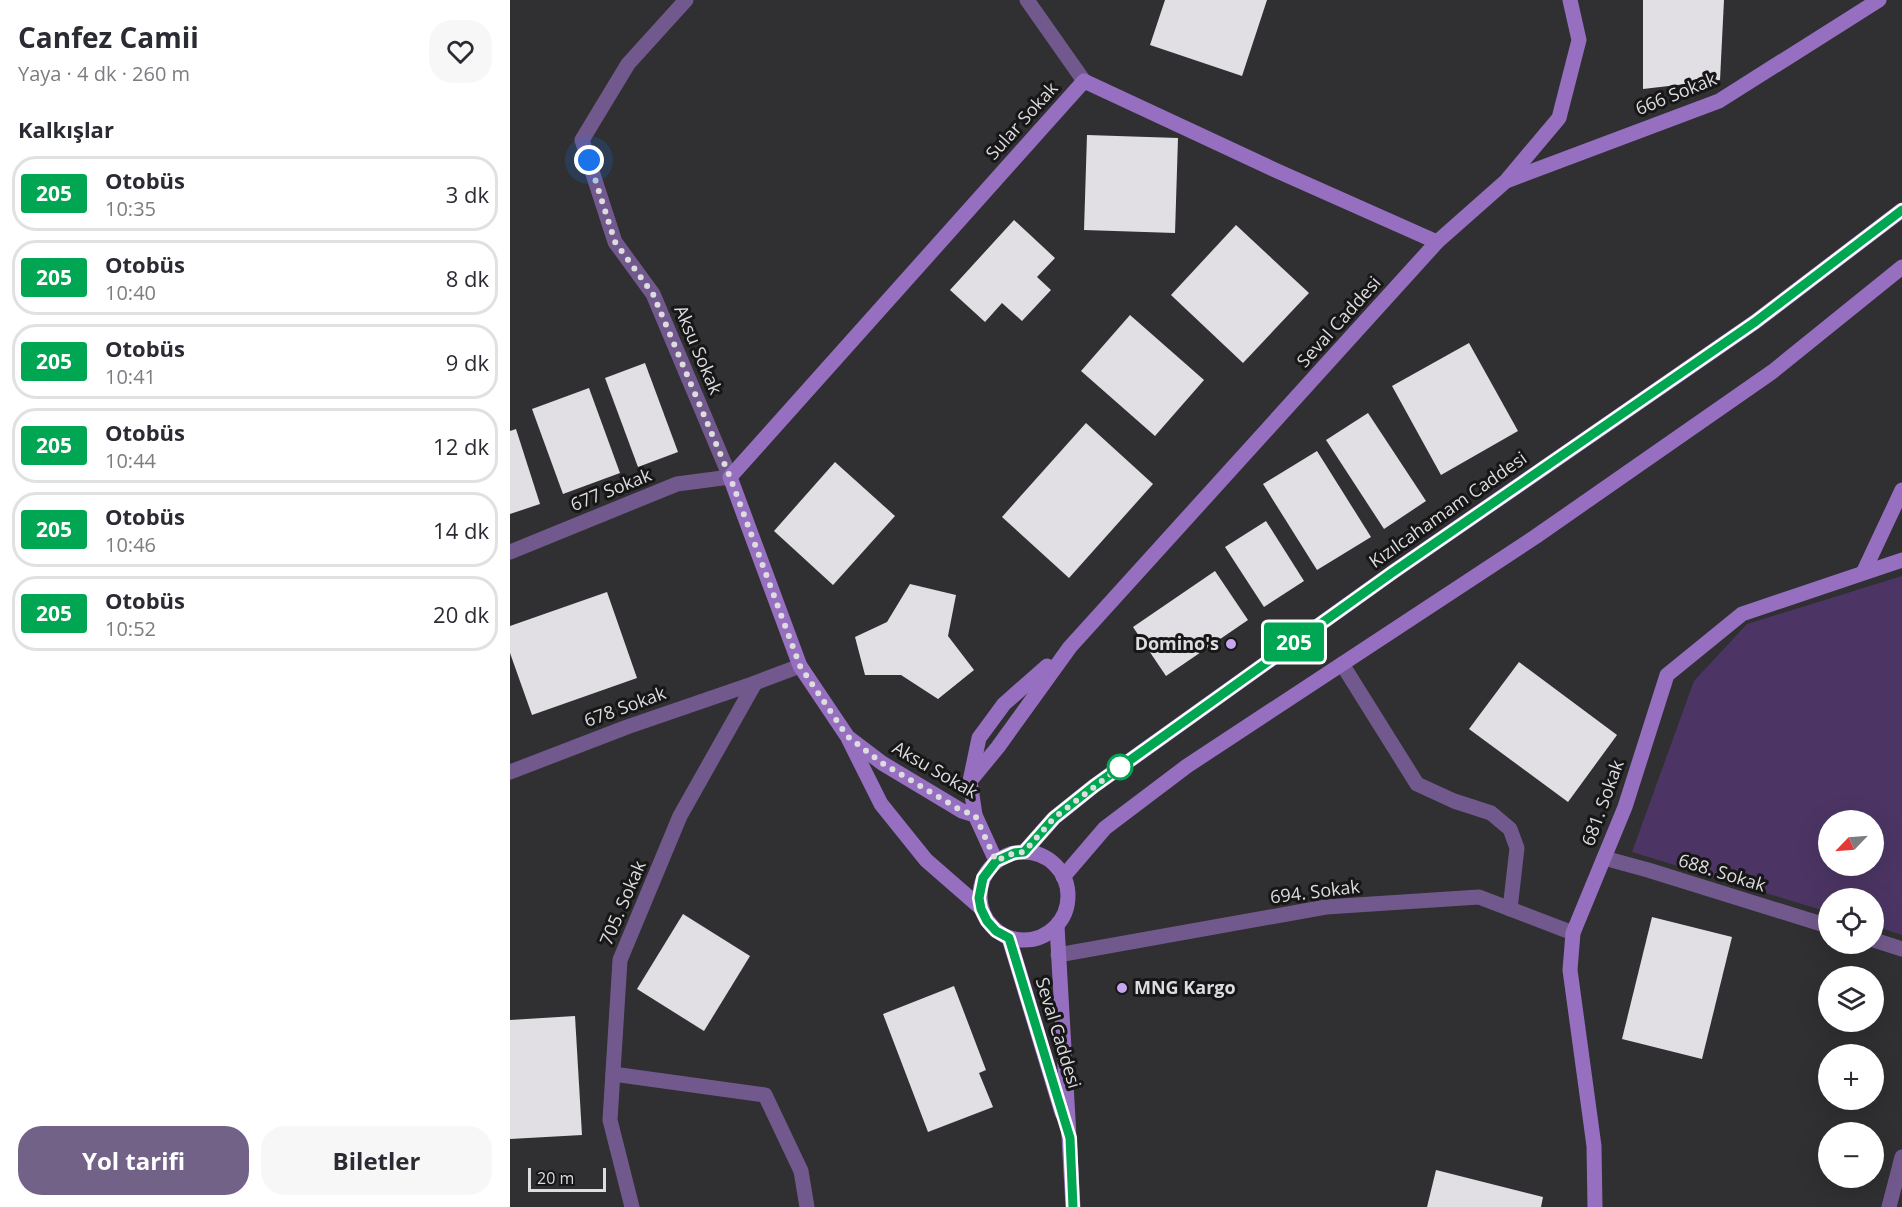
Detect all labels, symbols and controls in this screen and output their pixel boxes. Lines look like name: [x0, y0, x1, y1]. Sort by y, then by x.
text: Canfez Camii: [18, 18, 199, 56]
button: heart: [429, 20, 492, 83]
text: Yaya · 4 dk · 260 m: [18, 60, 190, 87]
street label: 666 Sokak: [1632, 66, 1720, 120]
street label: Sular Sokak: [980, 76, 1063, 164]
text: Kalkışlar: [18, 114, 114, 144]
your location: [574, 145, 604, 175]
text: Otobüs: [105, 165, 185, 195]
text: 205: [36, 179, 72, 207]
text: 3 dk: [446, 179, 489, 209]
text: 10:35: [105, 195, 156, 222]
text: Otobüs: [105, 249, 185, 279]
text: 205: [36, 263, 72, 291]
text: 8 dk: [446, 263, 489, 293]
street label: Seval Caddesi: [1291, 271, 1386, 372]
text: 10:40: [105, 279, 156, 306]
street label: Aksu Sokak: [669, 301, 729, 398]
text: Otobüs: [105, 333, 185, 363]
text: 205: [36, 347, 72, 375]
text: 9 dk: [446, 347, 489, 377]
text: 10:41: [105, 363, 156, 390]
text: Otobüs: [105, 417, 185, 447]
text: 205: [36, 431, 72, 459]
text: 12 dk: [433, 431, 489, 461]
street label: Kızılcahamam Caddesi: [1364, 446, 1531, 573]
text: 10:44: [105, 447, 156, 474]
street label: 677 Sokak: [567, 462, 655, 516]
text: Otobüs: [105, 501, 185, 531]
text: 205: [36, 515, 72, 543]
text: 14 dk: [433, 515, 489, 545]
text: 10:46: [105, 531, 156, 558]
text: Otobüs: [105, 585, 185, 615]
text: 205: [36, 599, 72, 627]
text: 20 dk: [433, 599, 489, 629]
text: 10:52: [105, 615, 156, 642]
line badge: 205: [1260, 622, 1328, 662]
text: 205: [1276, 628, 1312, 656]
place label: Domino's: [1135, 631, 1219, 655]
marker: Domino's: [1224, 637, 1238, 651]
street label: 678 Sokak: [581, 680, 669, 732]
street label: Aksu Sokak: [888, 735, 983, 803]
unlabelled marker: [1107, 754, 1133, 780]
street label: 681. Sokak: [1575, 756, 1629, 849]
north arrow: [1818, 810, 1884, 876]
map controls: [1818, 810, 1884, 1188]
street label: 688. Sokak: [1676, 847, 1769, 897]
street label: 705. Sokak: [593, 856, 651, 949]
street label: 694. Sokak: [1269, 874, 1361, 908]
button: locate: [1818, 888, 1884, 954]
button: layers: [1818, 966, 1884, 1032]
street label: Seval Caddesi: [1031, 974, 1087, 1091]
place label: MNG Kargo: [1134, 975, 1236, 999]
marker: MNG Kargo: [1115, 981, 1129, 995]
button: +: [1818, 1044, 1884, 1110]
button: −: [1818, 1122, 1884, 1188]
button: Yol tarifi: [18, 1126, 249, 1195]
button: Biletler: [261, 1126, 492, 1195]
scale bar: [528, 1165, 606, 1192]
text: 20 m: [537, 1167, 574, 1189]

